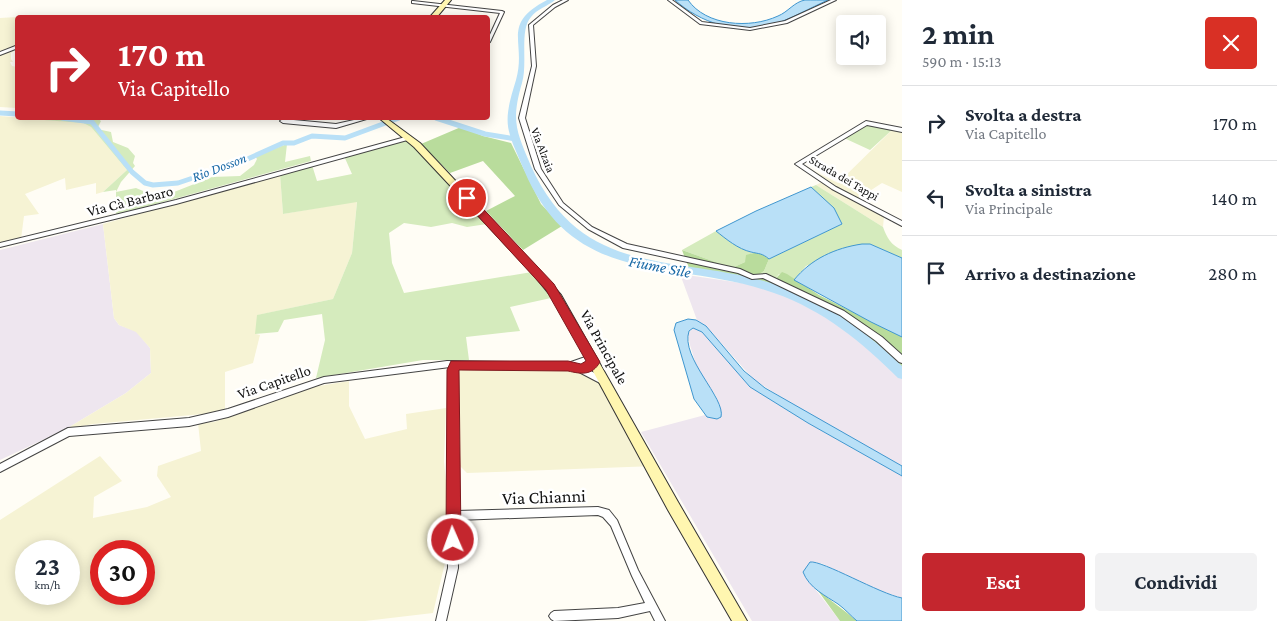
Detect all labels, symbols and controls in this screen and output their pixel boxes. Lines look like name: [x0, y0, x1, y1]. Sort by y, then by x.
map controls: [836, 15, 886, 65]
button: sound: [836, 15, 886, 65]
text: 2 min: [922, 17, 994, 50]
button: close: [1205, 17, 1257, 69]
icon: right: [35, 35, 100, 100]
text: 170 m: [118, 35, 205, 74]
text: 590 m · 15:13: [922, 53, 1002, 70]
text: Via Capitello: [118, 76, 230, 101]
text: Svolta a destra: [965, 104, 1081, 125]
icon: right: [922, 109, 950, 137]
text: 170 m: [1213, 113, 1257, 134]
text: Via Capitello: [965, 125, 1046, 142]
street label: Via Alzaia: [528, 126, 558, 175]
water label: Rio Dosson: [190, 149, 248, 185]
street label: Strada dei Tappi: [807, 153, 881, 203]
pin: [446, 177, 488, 219]
text: Svolta a sinistra: [965, 179, 1092, 200]
street label: Via Cà Barbaro: [85, 183, 175, 219]
icon: arrive: [453, 184, 481, 212]
icon: left: [922, 184, 950, 212]
text: 140 m: [1211, 188, 1257, 209]
text: Via Principale: [965, 200, 1053, 217]
water label: Fiume Sile: [628, 252, 692, 281]
icon: arrive: [922, 259, 950, 287]
text: Arrivo a destinazione: [965, 263, 1136, 284]
text: 280 m: [1208, 263, 1257, 284]
street label: Via Principale: [576, 307, 631, 388]
street label: Via Capitello: [235, 362, 313, 403]
street label: Via Chianni: [502, 486, 586, 508]
position arrow: [426, 513, 478, 565]
speed limit sign: 30: [90, 540, 155, 605]
text: 23: [35, 553, 60, 580]
button: Esci: [922, 553, 1085, 611]
button: Condividi: [1095, 553, 1257, 611]
text: km/h: [35, 578, 60, 592]

